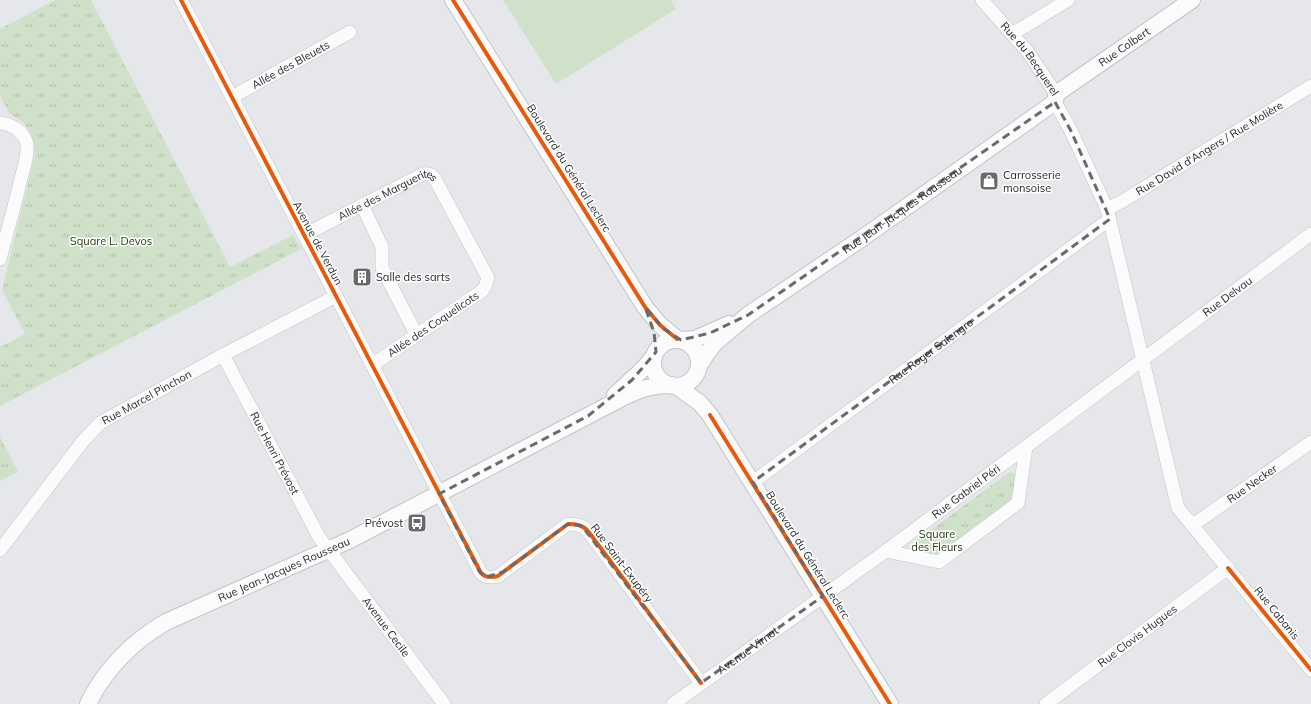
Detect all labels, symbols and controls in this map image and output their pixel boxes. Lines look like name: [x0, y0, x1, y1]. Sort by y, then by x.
street label: Rue du Becquerel: [998, 19, 1062, 98]
street label: Rue Colbert: [1096, 24, 1153, 70]
street label: Allée des Bleuets: [249, 38, 332, 92]
street label: Rue David d'Angers / Rue Molière: [1133, 98, 1285, 198]
street label: Boulevard du Général Leclerc: [524, 102, 614, 235]
street label: Rue Jean-Jacques Rousseau: [840, 163, 965, 257]
street label: Allée des Marguerites: [336, 167, 441, 223]
place label: Carrosserie monsoise: [1003, 168, 1061, 195]
shop icon: Carrosserie monsoise: [978, 170, 1000, 192]
street label: Avenue de Verdun: [290, 199, 346, 287]
park label: Square L. Devos: [70, 234, 152, 248]
building icon: Salle des sarts: [351, 266, 373, 288]
place label: Salle des sarts: [376, 270, 450, 284]
street label: Rue Delvau: [1200, 273, 1255, 320]
street label: Allée des Coquelicots: [385, 288, 481, 360]
street label: Rue Roger Salengro: [886, 315, 976, 387]
street label: Rue Marcel Pinchon: [99, 367, 194, 428]
street label: Rue Henri Prévost: [247, 409, 302, 497]
street label: Rue Gabriel Péri: [929, 461, 1003, 521]
street label: Rue Necker: [1224, 461, 1280, 506]
street label: Boulevard du Général Leclerc: [763, 489, 853, 622]
bus stop icon: Prévost: [406, 512, 428, 534]
place label: Prévost: [365, 516, 403, 530]
street label: Rue Saint-Exupéry: [588, 521, 656, 605]
park label: Square des Fleurs: [911, 527, 963, 554]
street label: Rue Jean-Jacques Rousseau: [216, 534, 352, 605]
street label: Rue Cabanis: [1251, 584, 1303, 642]
street label: Avenue Cecile: [359, 594, 413, 659]
street label: Rue Clovis Hugues: [1095, 602, 1180, 670]
street label: Avenue Virnot: [714, 624, 781, 677]

